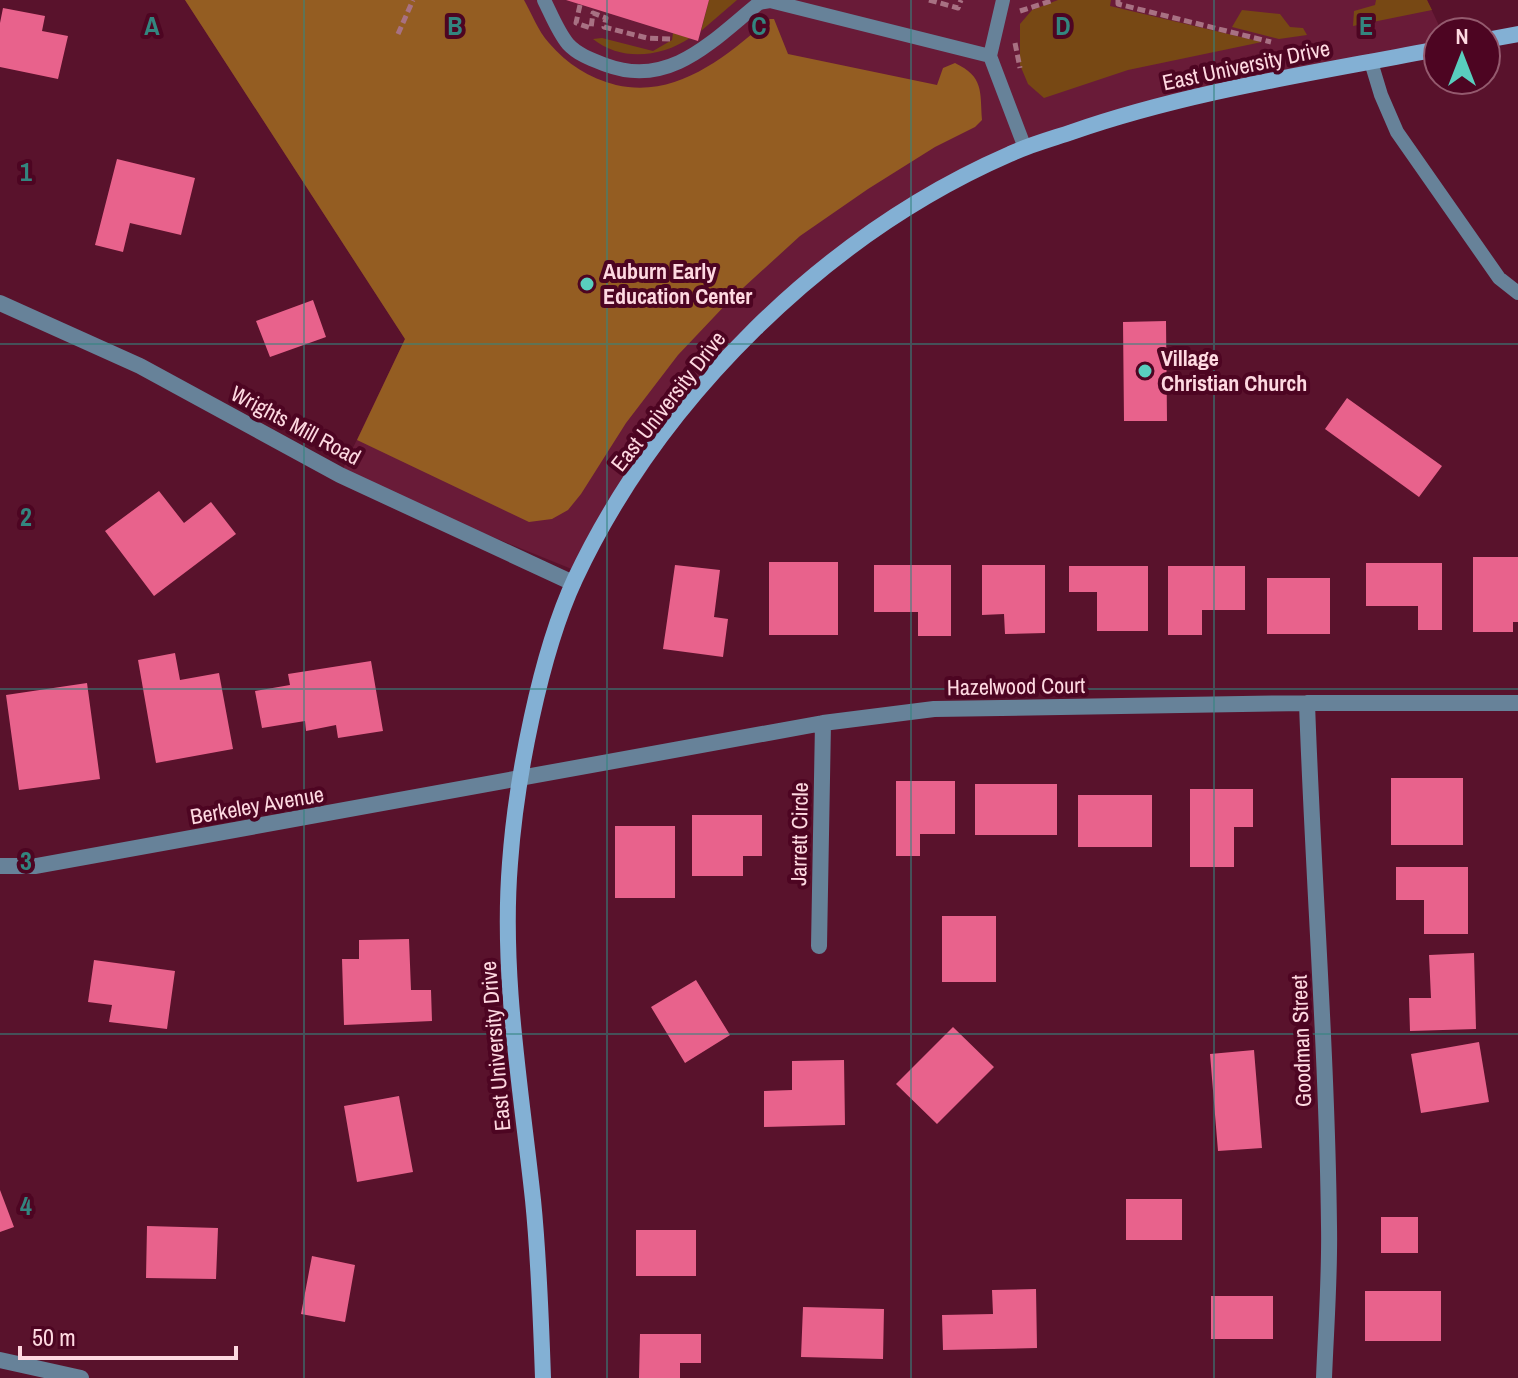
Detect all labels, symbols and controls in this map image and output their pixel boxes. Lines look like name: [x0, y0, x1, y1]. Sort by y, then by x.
text: A: [144, 8, 160, 43]
text: B: [447, 8, 463, 43]
text: C: [751, 8, 767, 43]
text: D: [1055, 8, 1071, 43]
text: E: [1359, 8, 1373, 43]
north arrow: [1422, 16, 1502, 96]
text: N: [1455, 21, 1469, 51]
street label: East University Drive: [1160, 33, 1332, 97]
text: 1: [20, 154, 32, 189]
place label: Auburn Early Education Center: [603, 256, 752, 311]
marker: Auburn Early Education Center: [578, 275, 596, 293]
street label: East University Drive: [604, 325, 732, 477]
place label: Village Christian Church: [1161, 343, 1307, 398]
marker: Village Christian Church: [1136, 362, 1154, 380]
street label: Wrights Mill Road: [226, 378, 366, 472]
text: 2: [20, 499, 32, 534]
street label: Hazelwood Court: [947, 670, 1085, 702]
street label: Berkeley Avenue: [188, 778, 326, 832]
street label: Jarrett Circle: [783, 782, 815, 886]
text: 3: [20, 843, 32, 878]
street label: East University Drive: [473, 960, 517, 1132]
street label: Goodman Street: [1284, 974, 1318, 1108]
text: 4: [20, 1188, 32, 1223]
scale bar: [20, 1310, 236, 1360]
text: 50 m: [32, 1321, 76, 1353]

